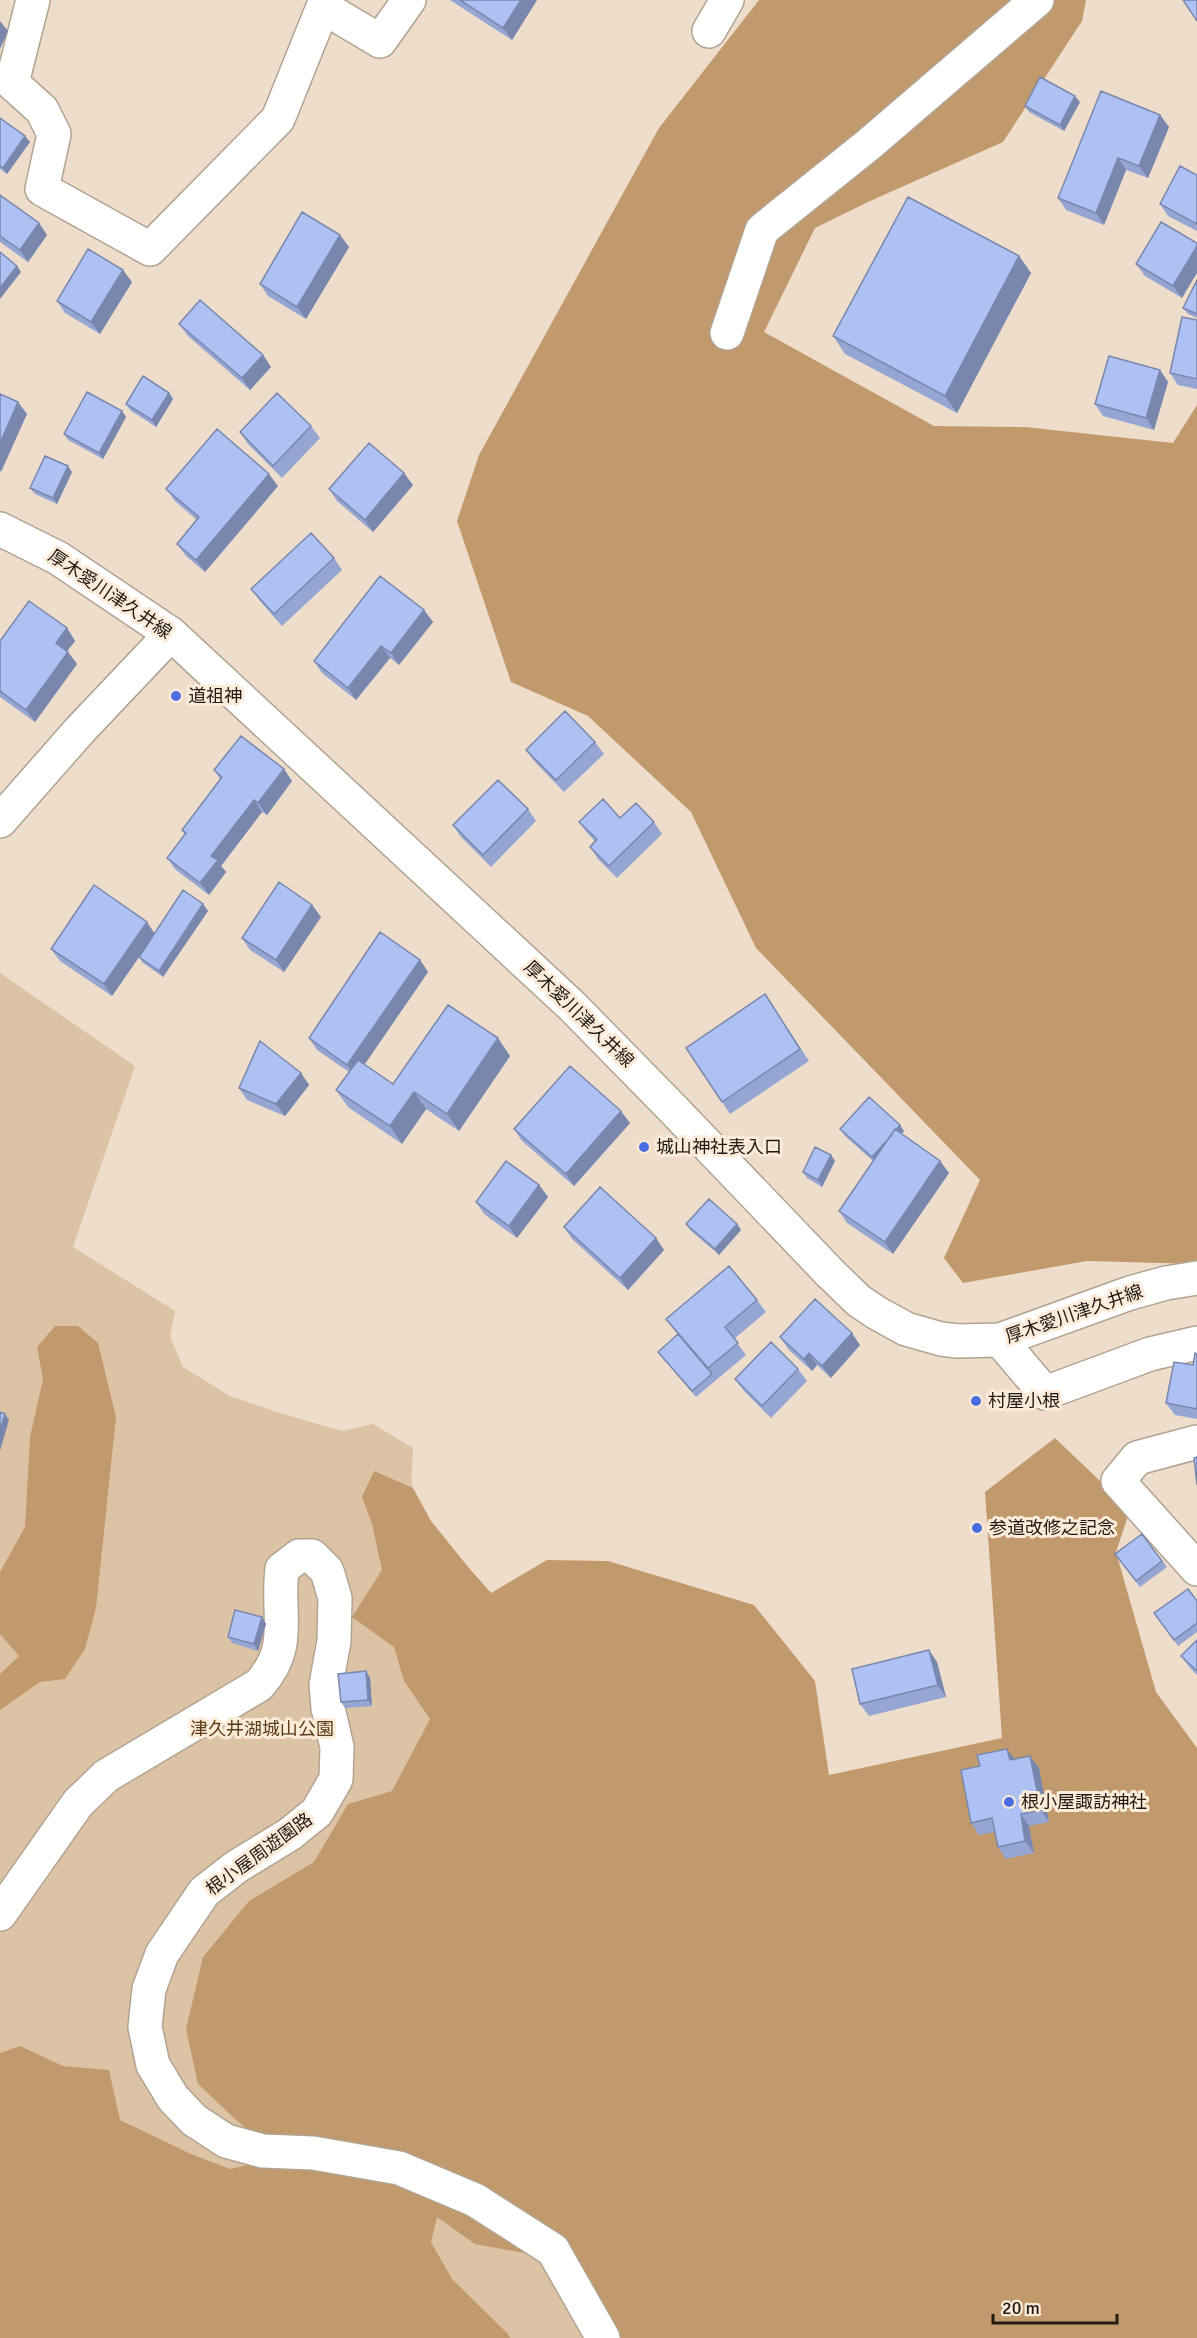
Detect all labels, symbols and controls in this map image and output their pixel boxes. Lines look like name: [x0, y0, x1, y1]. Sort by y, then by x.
street label: 厚木愛川津久井線: [44, 545, 176, 643]
place label: 道祖神: [188, 685, 242, 707]
marker: 道祖神: [169, 689, 183, 703]
street label: 厚木愛川津久井線: [520, 956, 638, 1072]
place label: 城山神社表入口: [656, 1136, 782, 1158]
marker: 城山神社表入口: [637, 1140, 651, 1154]
street label: 厚木愛川津久井線: [1002, 1280, 1146, 1348]
place label: 村屋小根: [988, 1390, 1060, 1412]
marker: 村屋小根: [969, 1394, 983, 1408]
place label: 参道改修之記念: [989, 1517, 1115, 1539]
marker: 参道改修之記念: [970, 1521, 984, 1535]
park label: 津久井湖城山公園: [190, 1718, 334, 1740]
place label: 根小屋諏訪神社: [1021, 1791, 1147, 1813]
marker: 根小屋諏訪神社: [1002, 1795, 1016, 1809]
street label: 根小屋周遊園路: [202, 1808, 316, 1900]
scale bar: [993, 2287, 1118, 2325]
text: 20 m: [1002, 2297, 1040, 2319]

